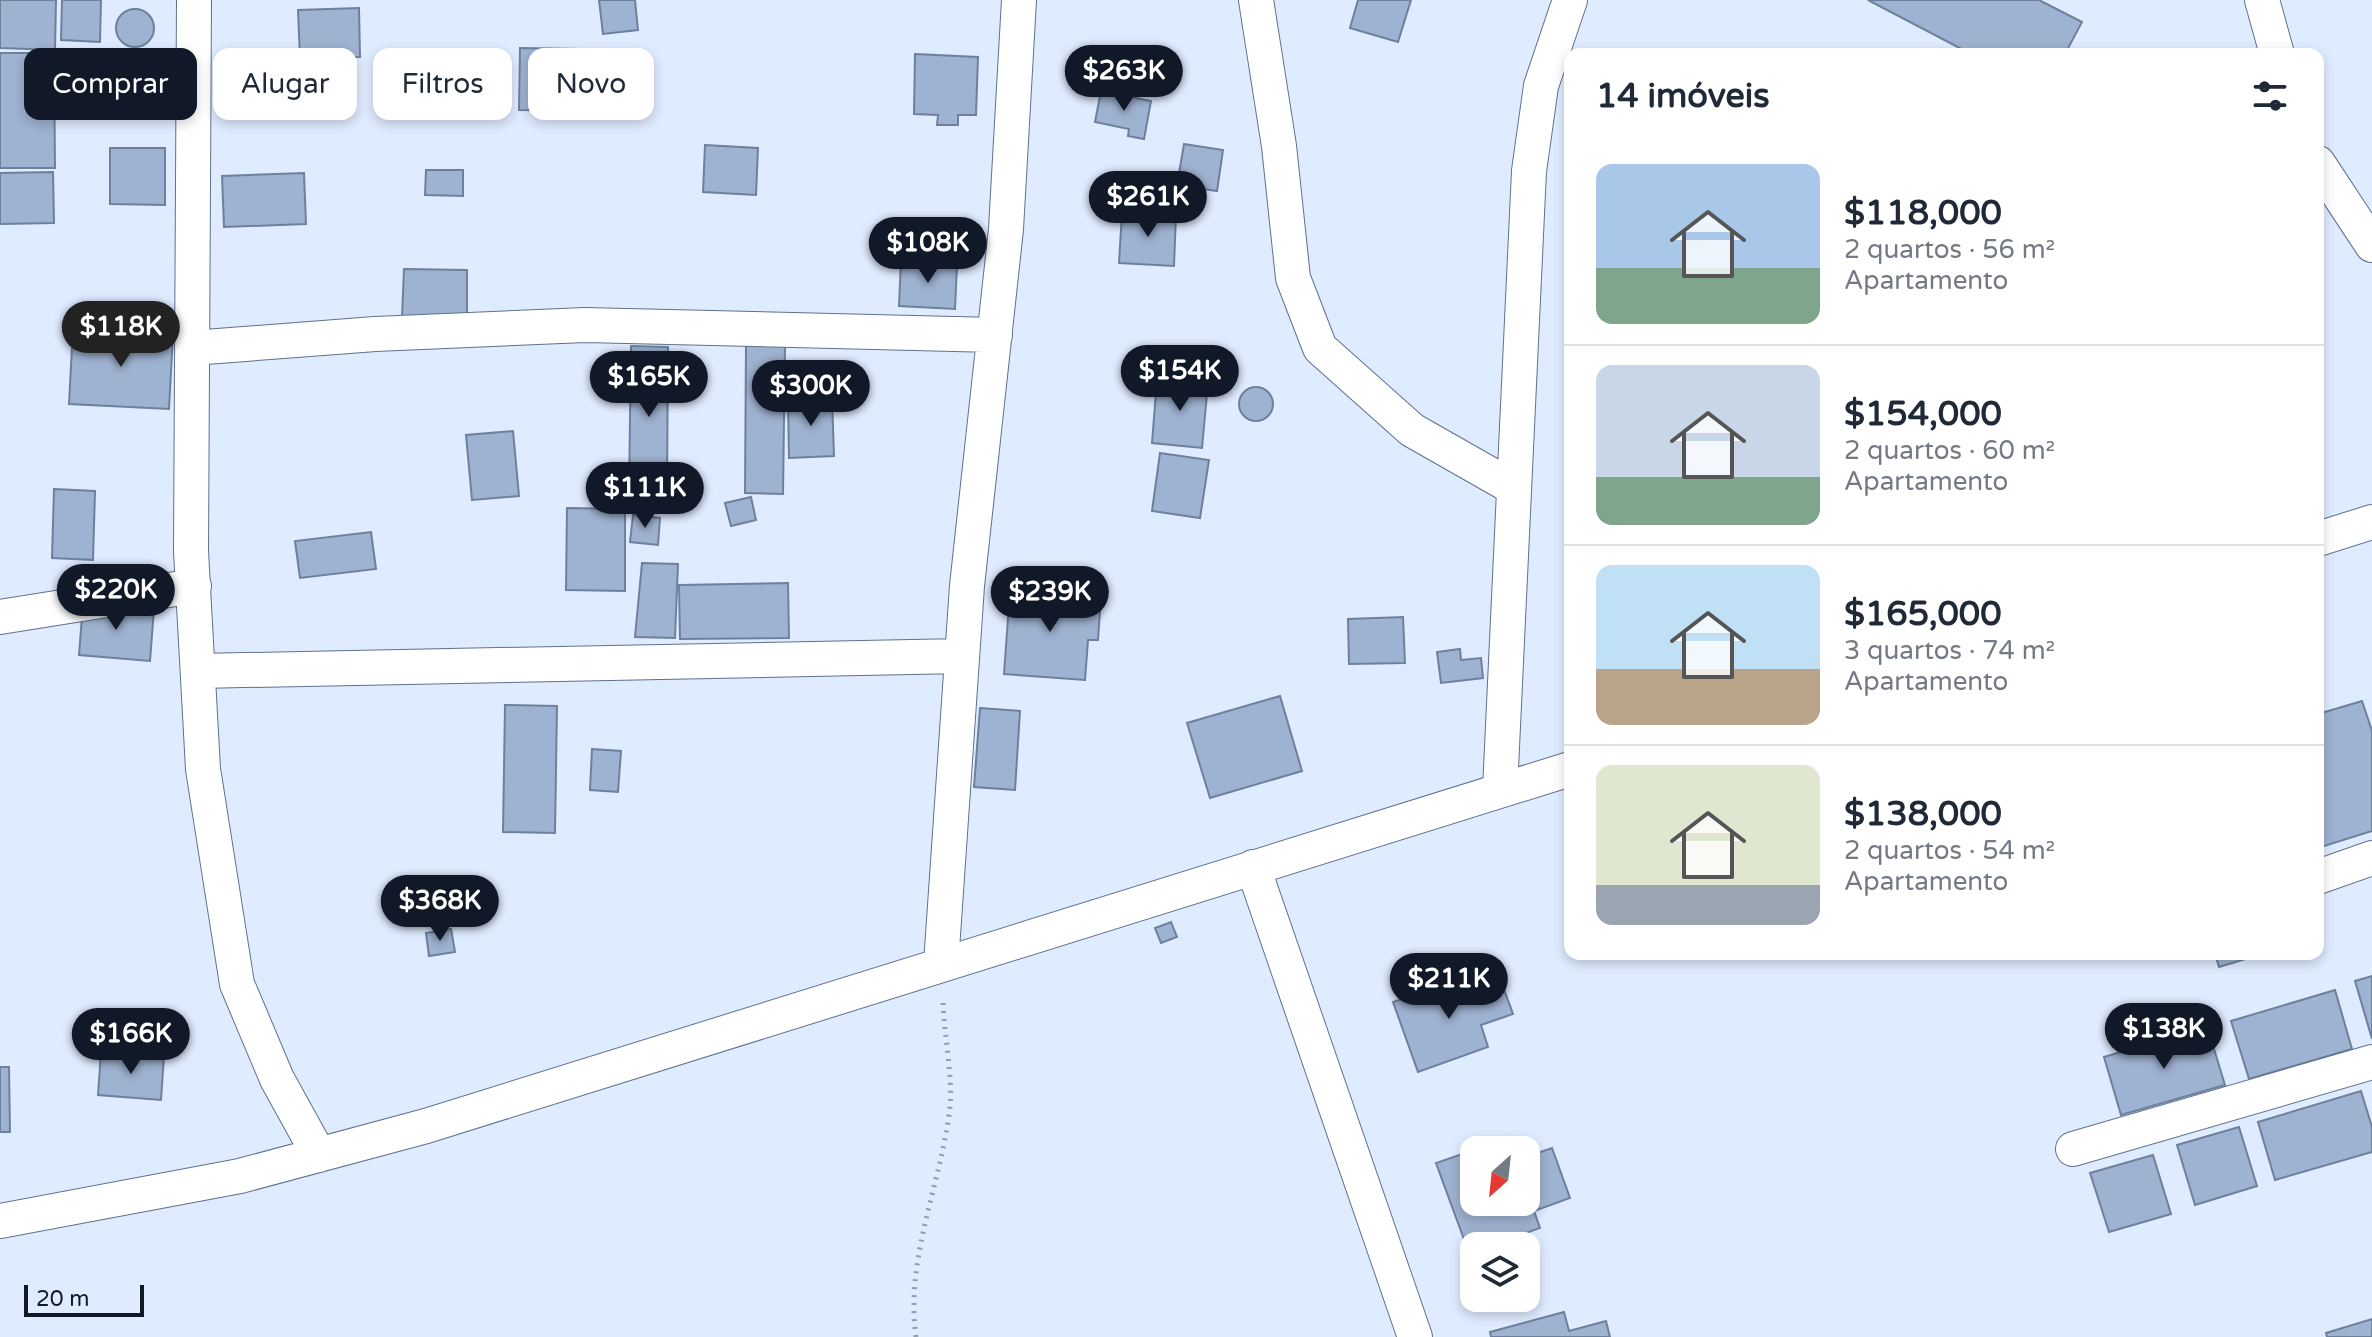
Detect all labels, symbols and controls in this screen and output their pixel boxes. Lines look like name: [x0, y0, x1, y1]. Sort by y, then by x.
pin: $263K: [1068, 45, 1180, 113]
chip: Comprar: [24, 48, 197, 120]
chip: Alugar: [213, 48, 357, 120]
chip: Filtros: [373, 48, 512, 120]
chip: Novo: [528, 48, 654, 120]
text: $263K: [1083, 55, 1165, 86]
icon: filters: [2248, 74, 2292, 118]
text: 14 imóveis: [1596, 76, 1769, 117]
pin: $261K: [1092, 171, 1204, 239]
text: $261K: [1107, 181, 1189, 212]
text: $118,000: [1844, 193, 2002, 234]
icon: home: [1660, 196, 1756, 292]
pin: $108K: [872, 217, 984, 285]
text: $108K: [887, 227, 969, 258]
text: 2 quartos · 56 m²: [1844, 234, 2055, 265]
text: Apartamento: [1844, 265, 2008, 296]
pin: $118K: [65, 301, 177, 369]
text: $118K: [80, 311, 162, 342]
pin: $154K: [1124, 345, 1236, 413]
pin: $165K: [593, 351, 705, 419]
text: $154K: [1139, 355, 1221, 386]
pin: $300K: [755, 360, 867, 428]
text: $165K: [608, 361, 690, 392]
text: $300K: [770, 370, 852, 401]
text: $154,000: [1844, 394, 2002, 435]
icon: home: [1660, 397, 1756, 493]
text: 2 quartos · 60 m²: [1844, 435, 2055, 466]
pin: $111K: [589, 462, 701, 530]
text: Apartamento: [1844, 466, 2008, 497]
text: $111K: [604, 472, 686, 503]
pin: $220K: [60, 564, 172, 632]
pin: $239K: [994, 566, 1106, 634]
text: $220K: [75, 574, 157, 605]
text: $239K: [1009, 576, 1091, 607]
text: $165,000: [1844, 594, 2002, 635]
icon: home: [1660, 597, 1756, 693]
text: 3 quartos · 74 m²: [1844, 635, 2055, 666]
text: Apartamento: [1844, 666, 2008, 697]
text: $138,000: [1844, 794, 2002, 835]
icon: home: [1660, 797, 1756, 893]
text: 2 quartos · 54 m²: [1844, 835, 2055, 866]
text: Apartamento: [1844, 866, 2008, 897]
pin: $368K: [384, 875, 496, 943]
text: $368K: [399, 885, 481, 916]
pin: $211K: [1393, 953, 1505, 1021]
text: $211K: [1408, 963, 1490, 994]
pin: $138K: [2108, 1003, 2220, 1071]
pin: $166K: [75, 1008, 187, 1076]
text: $138K: [2123, 1013, 2205, 1044]
text: $166K: [90, 1018, 172, 1049]
north arrow: [1460, 1136, 1540, 1216]
map controls: [1460, 1136, 1540, 1312]
button: layers: [1460, 1232, 1540, 1312]
scale bar: [24, 1281, 144, 1317]
text: 20 m: [36, 1286, 90, 1312]

